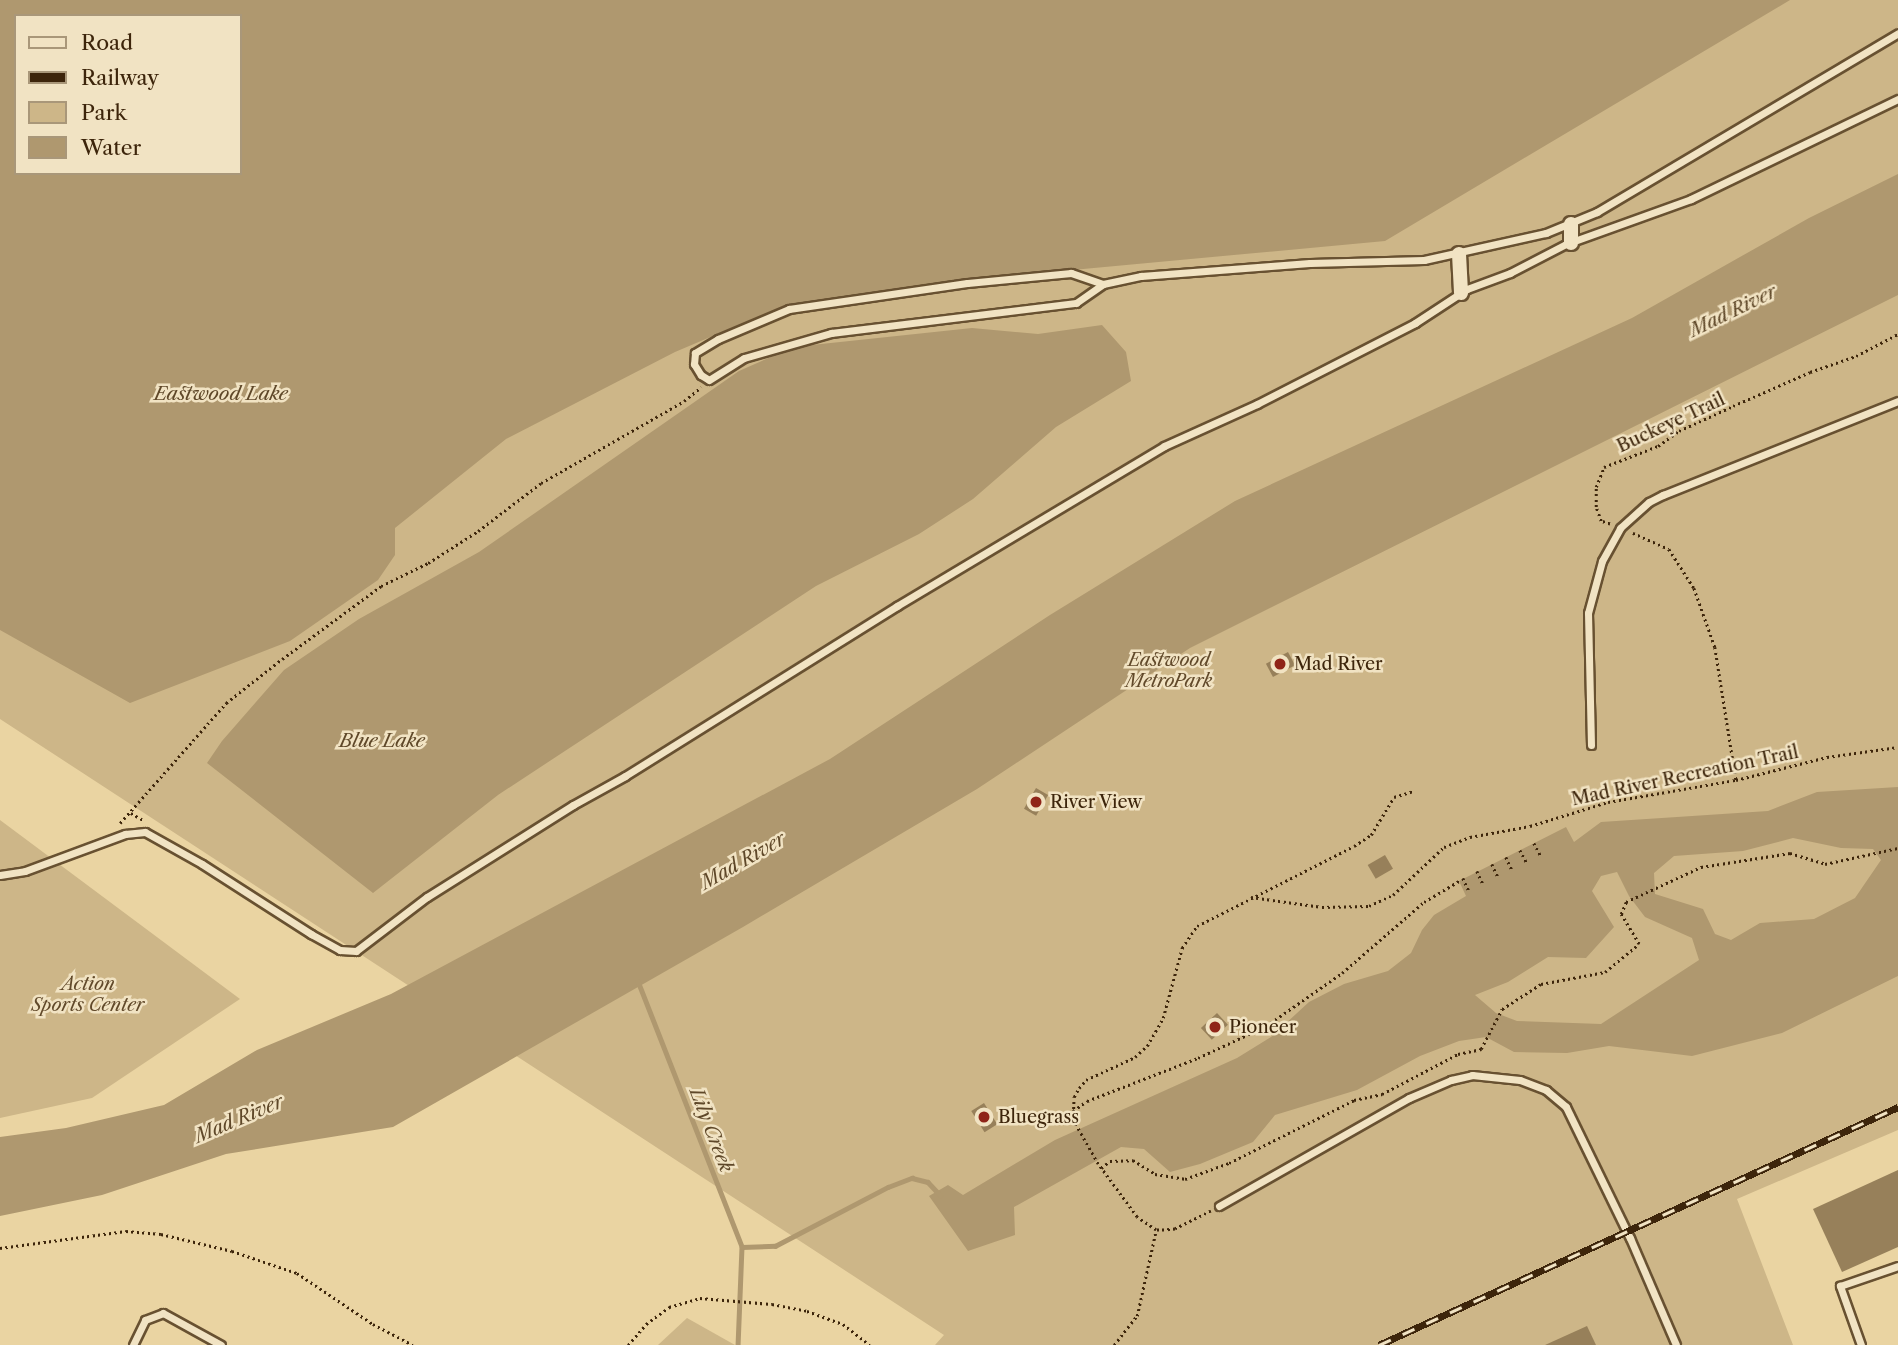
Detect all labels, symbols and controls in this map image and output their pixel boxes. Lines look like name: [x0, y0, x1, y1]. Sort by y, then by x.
legend: [14, 14, 242, 175]
text: Road: [81, 30, 133, 55]
text: Railway: [81, 65, 159, 90]
text: Park: [81, 100, 127, 125]
text: Water: [81, 135, 141, 160]
water label: Mad River: [1686, 280, 1780, 342]
water label: Eastwood Lake: [154, 383, 288, 405]
street label: Buckeye Trail: [1613, 388, 1729, 458]
park label: Eastwood MetroPark: [1126, 650, 1212, 692]
place label: Mad River: [1294, 653, 1383, 675]
marker: Mad River: [1272, 656, 1288, 672]
water label: Blue Lake: [339, 730, 425, 752]
street label: Mad River Recreation Trail: [1569, 741, 1801, 811]
place label: River View: [1050, 791, 1143, 813]
marker: River View: [1028, 794, 1044, 810]
water label: Mad River: [696, 828, 790, 894]
park label: Action Sports Center: [32, 974, 144, 1016]
place label: Pioneer: [1229, 1016, 1296, 1038]
marker: Pioneer: [1207, 1019, 1223, 1035]
water label: Lily Creek: [685, 1085, 737, 1175]
water label: Mad River: [191, 1090, 287, 1148]
place label: Bluegrass: [998, 1106, 1079, 1128]
marker: Bluegrass: [976, 1109, 992, 1125]

